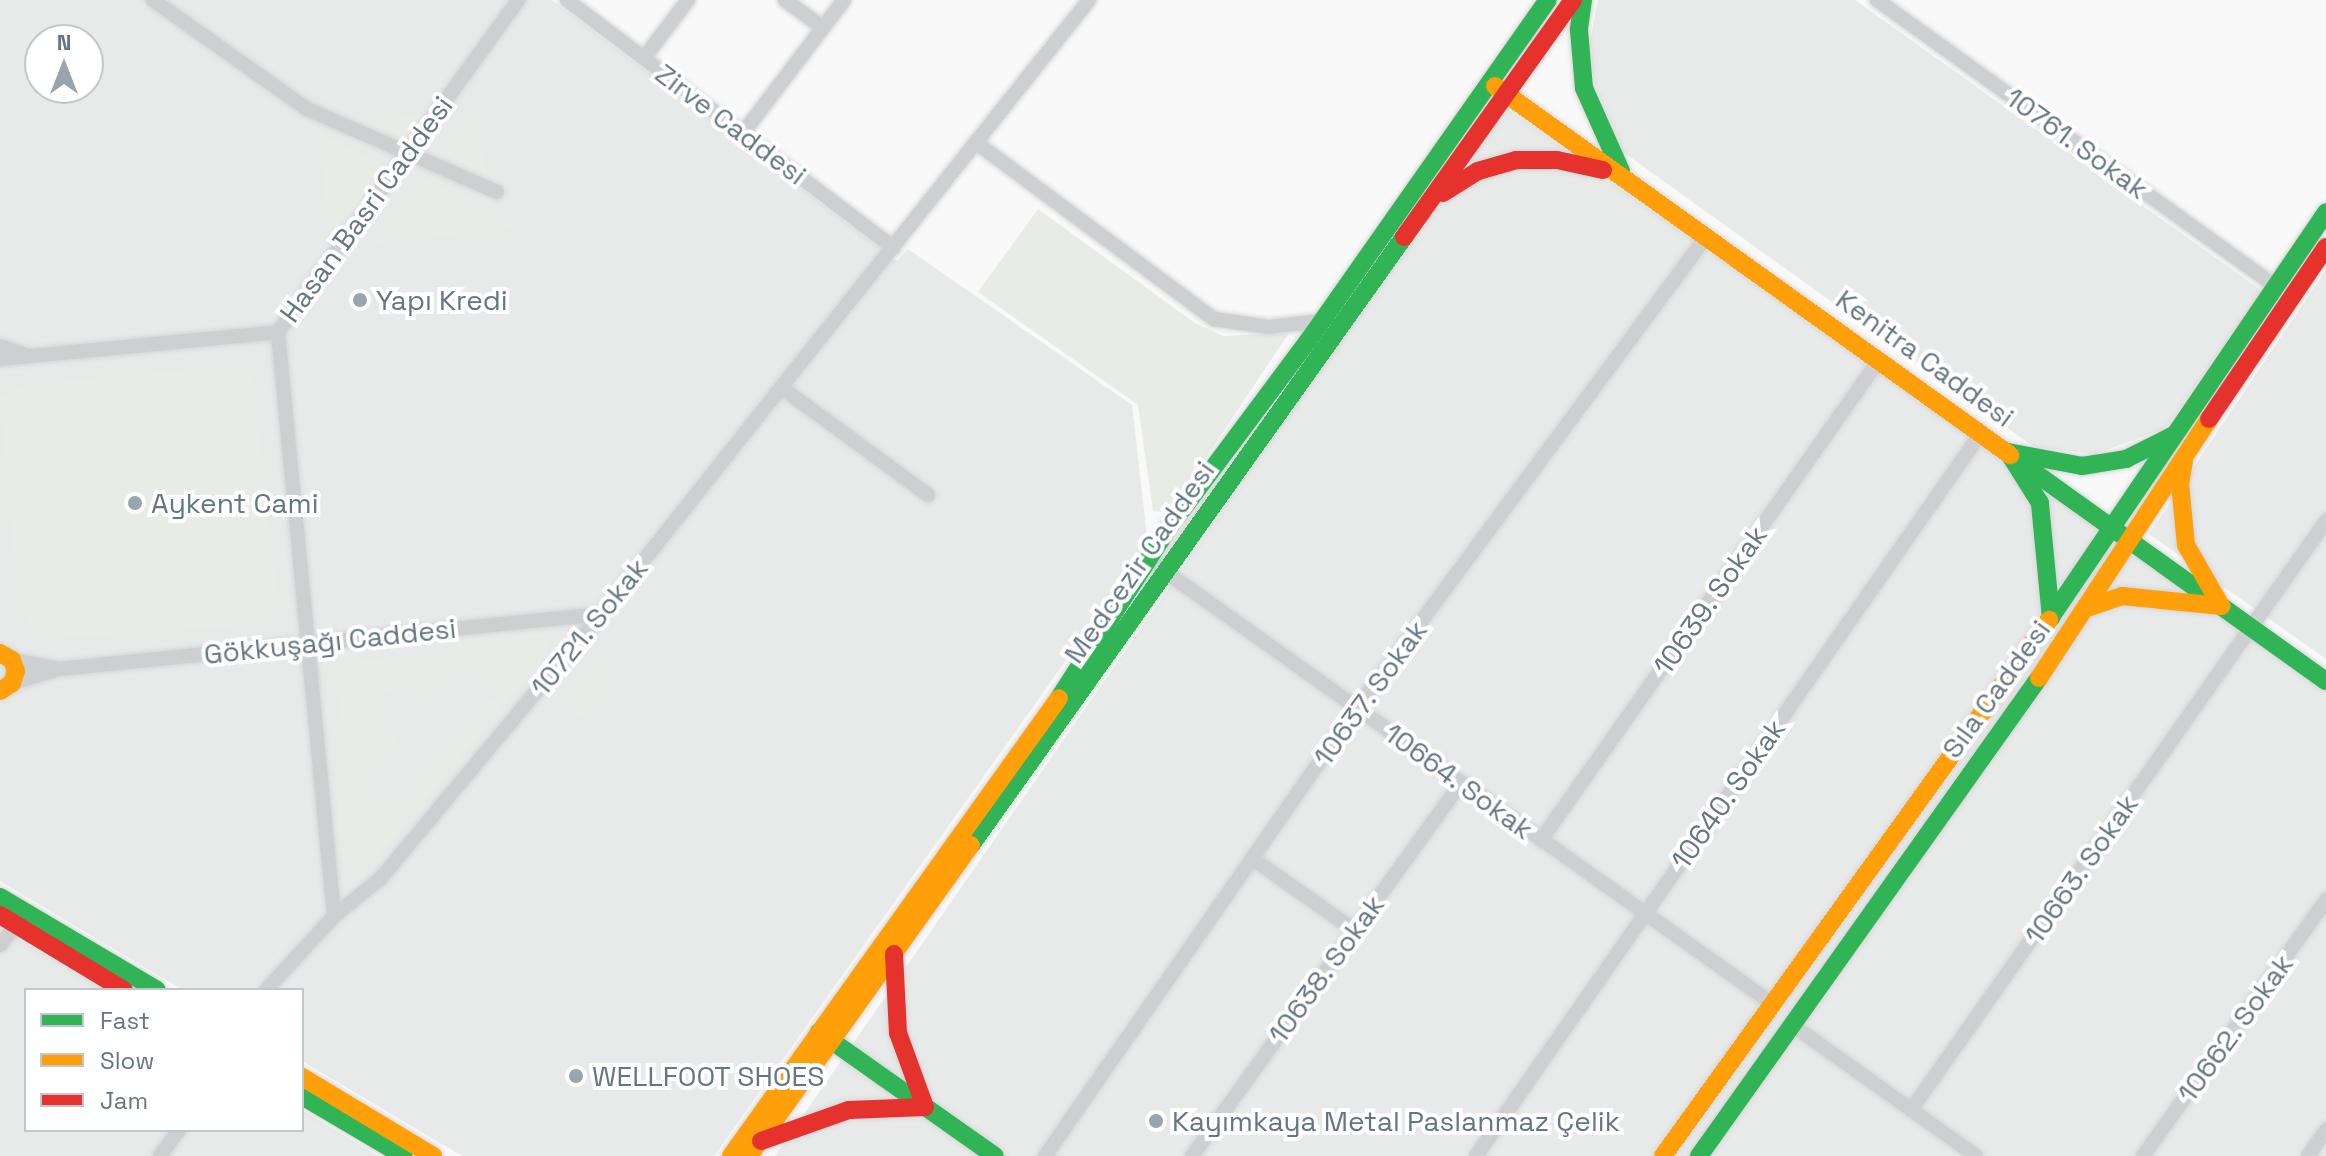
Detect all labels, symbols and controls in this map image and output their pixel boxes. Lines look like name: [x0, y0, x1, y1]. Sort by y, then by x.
north arrow: [24, 24, 104, 104]
text: N: [57, 28, 71, 56]
street label: Zirve Caddesi: [649, 56, 813, 192]
street label: 10761. Sokak: [1999, 80, 2155, 206]
street label: Hasan Basri Caddesi: [273, 89, 459, 329]
street label: Kenitra Caddesi: [1830, 282, 2020, 434]
place label: Yapı Kredi: [376, 283, 508, 317]
marker: Yapı Kredi: [351, 291, 369, 309]
street label: Medcezir Caddesi: [1057, 455, 1221, 669]
place label: Aykent Cami: [151, 486, 319, 520]
marker: Aykent Cami: [126, 494, 144, 512]
street label: 10639. Sokak: [1646, 519, 1774, 681]
street label: 10721. Sokak: [523, 551, 655, 703]
street label: Gökkuşağı Caddesi: [202, 611, 458, 671]
street label: 10637. Sokak: [1306, 613, 1434, 773]
street label: Sıla Caddesi: [1935, 614, 2057, 764]
street label: 10640. Sokak: [1664, 712, 1792, 876]
street label: 10664. Sokak: [1378, 716, 1540, 846]
street label: 10663. Sokak: [2017, 787, 2145, 951]
street label: 10638. Sokak: [1261, 888, 1391, 1050]
street label: 10662. Sokak: [2170, 947, 2300, 1109]
legend: [24, 988, 304, 1132]
text: Fast: [100, 1005, 150, 1036]
text: Slow: [100, 1045, 154, 1076]
place label: WELLFOOT SHOES: [592, 1059, 825, 1093]
marker: WELLFOOT SHOES: [567, 1067, 585, 1085]
text: Jam: [100, 1085, 148, 1116]
place label: Kayımkaya Metal Paslanmaz Çelik: [1172, 1104, 1620, 1138]
marker: Kayımkaya Metal Paslanmaz Çelik: [1147, 1112, 1165, 1130]

